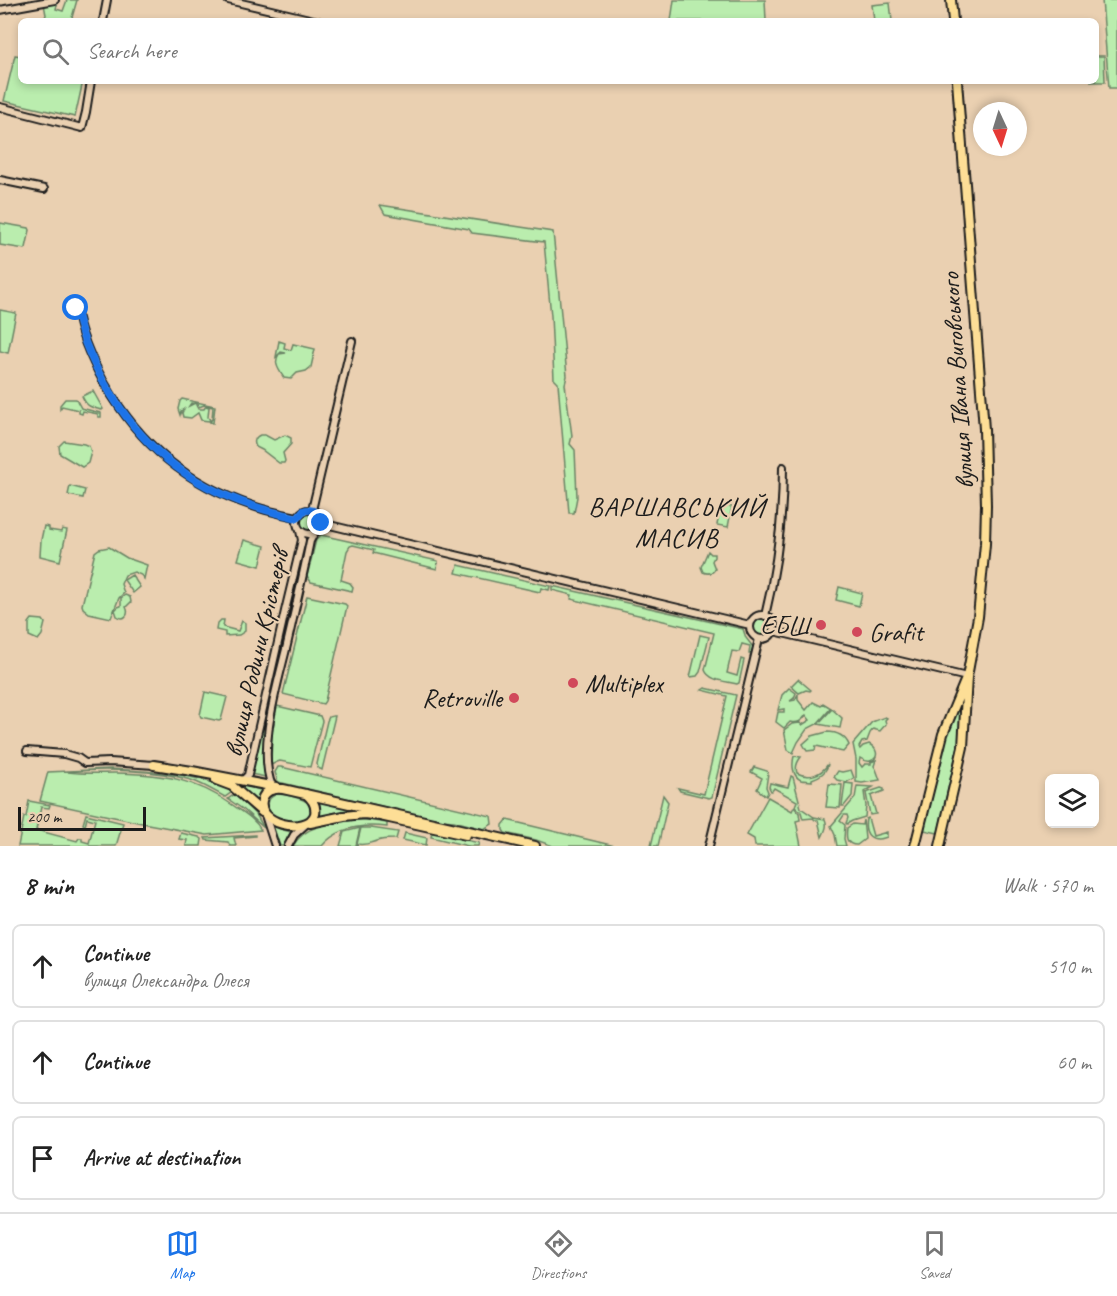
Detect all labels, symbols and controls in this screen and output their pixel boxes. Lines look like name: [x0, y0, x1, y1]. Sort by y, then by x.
search box: [18, 18, 1099, 84]
icon: search: [39, 35, 72, 68]
text: Search here: [87, 37, 177, 65]
north arrow: [973, 102, 1027, 156]
street label: вулиця Івана Виговського: [933, 270, 982, 490]
route start: [62, 294, 88, 320]
district label: ВАРШАВСЬКИЙ МАСИВ: [588, 490, 768, 555]
route end: [307, 509, 333, 535]
street label: вулиця Родини Крістерів: [217, 540, 298, 760]
place label: ЕБШ: [761, 609, 813, 642]
place label: Grafit: [869, 616, 925, 649]
marker: ЕБШ: [814, 618, 828, 632]
marker: Grafit: [850, 625, 864, 639]
place label: Multiplex: [585, 667, 665, 700]
marker: Multiplex: [566, 676, 580, 690]
place label: Retroville: [422, 682, 505, 715]
marker: Retroville: [507, 691, 521, 705]
map controls: [1045, 774, 1099, 828]
button: layers: [1045, 774, 1099, 828]
scale bar: [18, 804, 146, 832]
text: 200 m: [27, 807, 61, 827]
text: 8 min: [24, 869, 74, 902]
text: Walk · 570 m: [1003, 873, 1093, 898]
text: Continue: [83, 940, 149, 968]
icon: ahead: [26, 950, 59, 983]
text: 510 m: [1048, 954, 1091, 979]
text: вулиця Олександра Олеся: [83, 968, 248, 993]
icon: ahead: [26, 1046, 59, 1079]
text: Continue: [83, 1048, 149, 1076]
text: 60 m: [1057, 1050, 1091, 1075]
icon: arrive: [26, 1142, 59, 1175]
text: Arrive at destination: [83, 1144, 240, 1172]
tab: Map: [166, 1227, 199, 1283]
tab: Directions: [531, 1227, 586, 1283]
tab: Saved: [918, 1227, 951, 1283]

